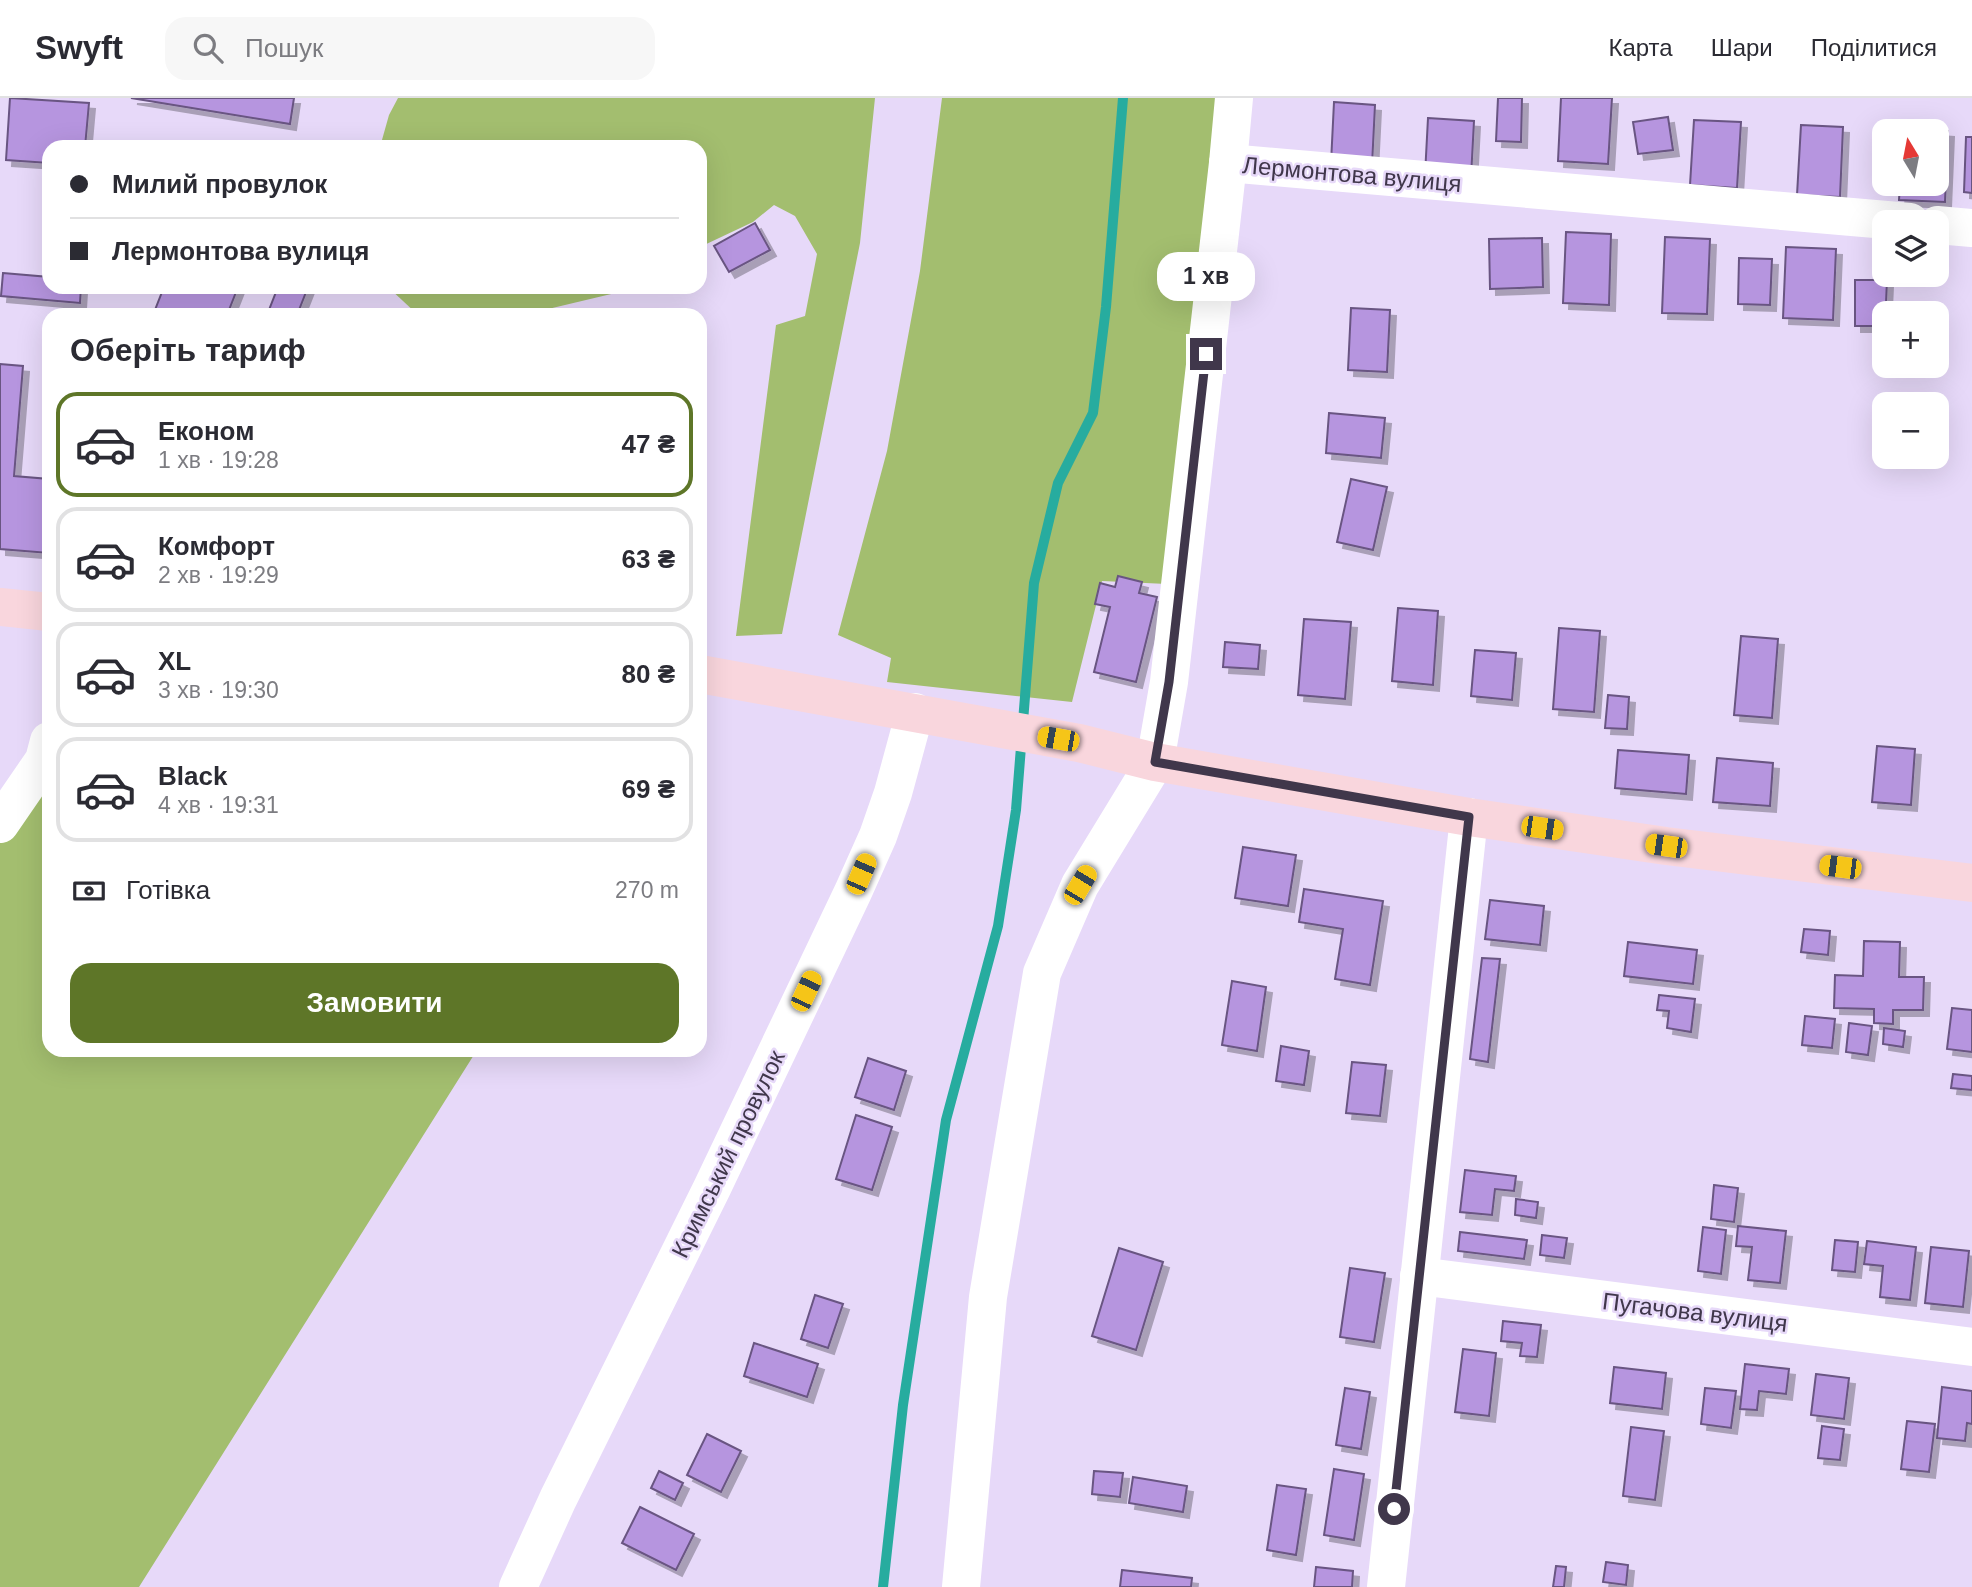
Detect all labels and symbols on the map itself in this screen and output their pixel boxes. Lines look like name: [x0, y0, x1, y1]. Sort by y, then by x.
north arrow: [1872, 119, 1950, 196]
street label: Лермонтова вулиця: [1241, 151, 1463, 197]
callout: 1 хв: [1157, 252, 1255, 302]
route end: [1190, 338, 1222, 370]
car: [1036, 725, 1081, 753]
car: [1520, 815, 1565, 841]
car: [1644, 833, 1689, 859]
car: [844, 851, 879, 897]
car: [1818, 854, 1863, 880]
car: [1061, 862, 1100, 908]
car: [788, 968, 825, 1014]
street label: Кримський провулок: [666, 1046, 790, 1262]
street label: Пугачова вулиця: [1601, 1287, 1789, 1337]
route start: [1378, 1493, 1410, 1525]

